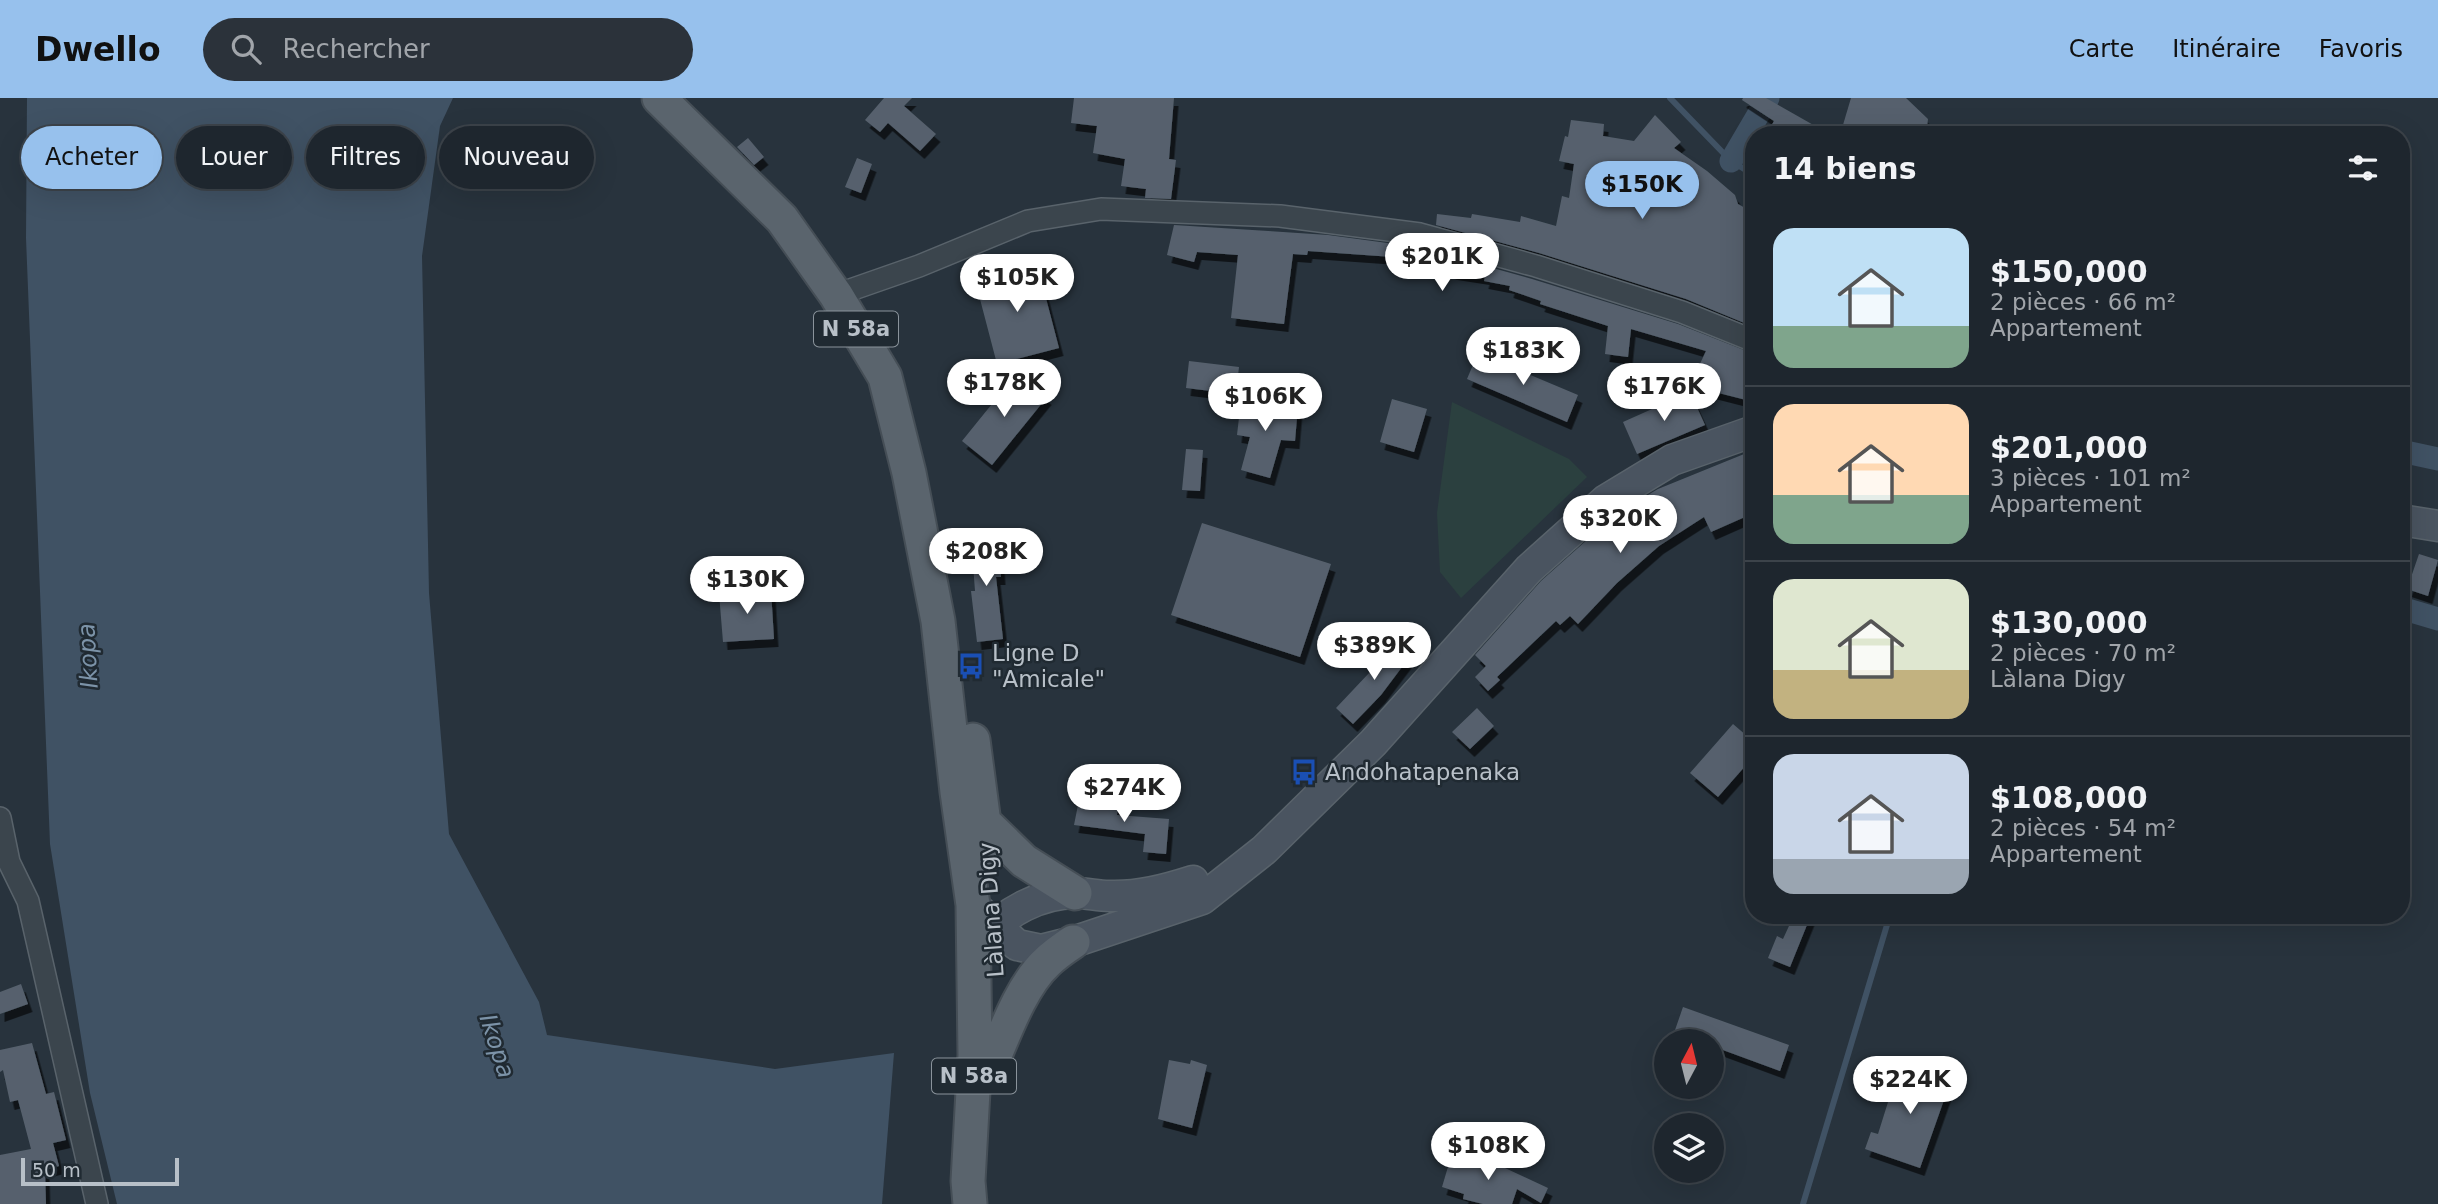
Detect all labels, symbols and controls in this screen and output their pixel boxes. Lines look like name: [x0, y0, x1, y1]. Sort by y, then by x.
search box: [203, 18, 693, 81]
text: Dwello: [35, 30, 161, 69]
icon: search: [227, 30, 265, 68]
text: Rechercher: [283, 34, 430, 64]
text: Carte: [2069, 35, 2134, 63]
text: Itinéraire: [2172, 35, 2281, 63]
text: Favoris: [2319, 35, 2403, 63]
chip: Acheter: [21, 126, 162, 189]
chip: Louer: [176, 126, 292, 189]
chip: Filtres: [306, 126, 425, 189]
chip: Nouveau: [439, 126, 594, 189]
icon: filters: [2344, 149, 2382, 187]
text: 14 biens: [1773, 151, 1917, 186]
pin: $150K: [1593, 162, 1691, 221]
text: $150K: [1601, 171, 1683, 197]
pin: $201K: [1393, 234, 1491, 293]
text: $201K: [1401, 243, 1483, 269]
pin: $105K: [968, 254, 1066, 314]
text: $150,000: [1990, 254, 2148, 289]
icon: home: [1829, 256, 1913, 340]
text: $105K: [976, 264, 1058, 290]
text: 2 pièces · 66 m²: [1990, 289, 2176, 315]
road number: N 58a: [814, 312, 898, 346]
text: Appartement: [1990, 315, 2142, 341]
pin: $183K: [1474, 328, 1572, 387]
text: $183K: [1482, 337, 1564, 363]
pin: $178K: [955, 360, 1053, 419]
pin: $176K: [1615, 364, 1713, 423]
text: $178K: [963, 369, 1045, 395]
text: $176K: [1623, 373, 1705, 399]
pin: $106K: [1216, 374, 1314, 433]
text: $106K: [1224, 383, 1306, 409]
text: $201,000: [1990, 430, 2148, 465]
icon: home: [1829, 432, 1913, 516]
text: 3 pièces · 101 m²: [1990, 465, 2191, 491]
text: Appartement: [1990, 491, 2142, 517]
pin: $320K: [1571, 496, 1669, 555]
text: $320K: [1579, 505, 1661, 531]
pin: $208K: [937, 528, 1035, 588]
text: $208K: [945, 538, 1027, 564]
pin: $130K: [698, 556, 796, 616]
text: $130K: [706, 566, 788, 592]
text: $130,000: [1990, 605, 2148, 640]
icon: home: [1829, 607, 1913, 691]
pin: $389K: [1325, 622, 1423, 682]
water label: Ikopa: [72, 623, 104, 689]
text: $389K: [1333, 632, 1415, 658]
place label: Ligne D "Amicale": [992, 640, 1105, 692]
text: 2 pièces · 70 m²: [1990, 640, 2176, 666]
bus stop icon: Ligne D "Amicale": [956, 651, 986, 681]
text: Làlana Digy: [1990, 666, 2126, 692]
bus stop icon: Andohatapenaka: [1289, 757, 1319, 787]
place label: Andohatapenaka: [1325, 759, 1520, 785]
pin: $274K: [1075, 764, 1173, 824]
text: $274K: [1083, 774, 1165, 800]
text: $108,000: [1990, 780, 2148, 815]
icon: home: [1829, 782, 1913, 866]
text: 2 pièces · 54 m²: [1990, 815, 2176, 841]
street label: Làlana Digy: [973, 841, 1009, 979]
text: Appartement: [1990, 841, 2142, 867]
water label: Ikopa: [474, 1010, 520, 1082]
north arrow: [1654, 1029, 1724, 1099]
map controls: [1654, 1029, 1724, 1183]
pin: $224K: [1861, 1056, 1959, 1116]
road number: N 58a: [932, 1058, 1016, 1094]
text: $224K: [1869, 1066, 1951, 1092]
button: layers: [1654, 1113, 1724, 1183]
pin: $108K: [1439, 1122, 1537, 1182]
text: $108K: [1447, 1132, 1529, 1158]
scale bar: [21, 1155, 178, 1187]
text: 50 m: [32, 1159, 81, 1181]

